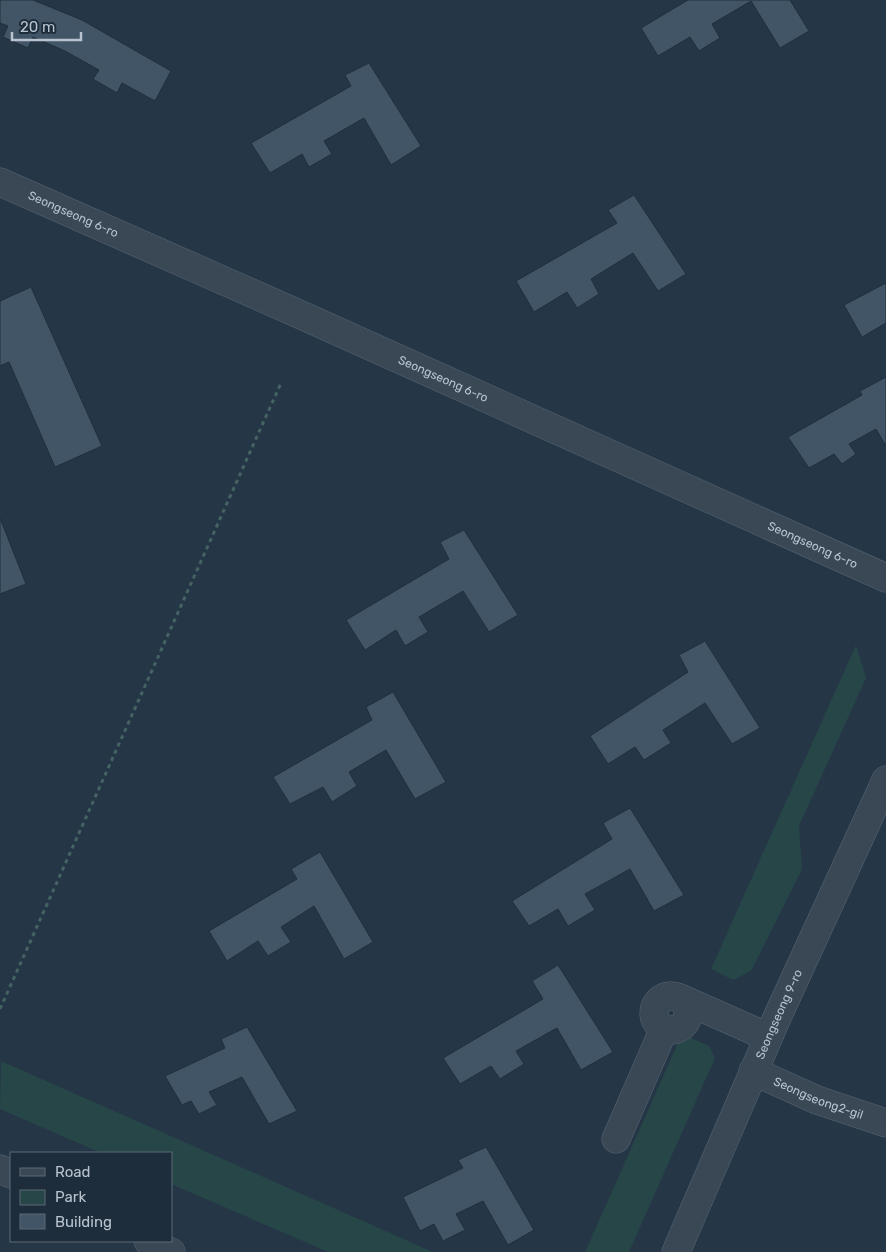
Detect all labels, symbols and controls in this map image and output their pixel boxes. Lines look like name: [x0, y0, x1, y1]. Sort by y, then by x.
scale bar: [12, 10, 81, 42]
text: 20 m: [20, 18, 55, 36]
street label: Seongseong 6-ro: [26, 188, 121, 240]
street label: Seongseong 6-ro: [396, 353, 490, 405]
street label: Seongseong 6-ro: [765, 519, 860, 571]
street label: Seongseong 9-ro: [753, 967, 805, 1061]
street label: Seongseong2-gil: [771, 1074, 865, 1122]
legend: [10, 1152, 172, 1242]
text: Road: [55, 1163, 91, 1181]
text: Park: [55, 1188, 86, 1206]
text: Building: [55, 1213, 112, 1231]

